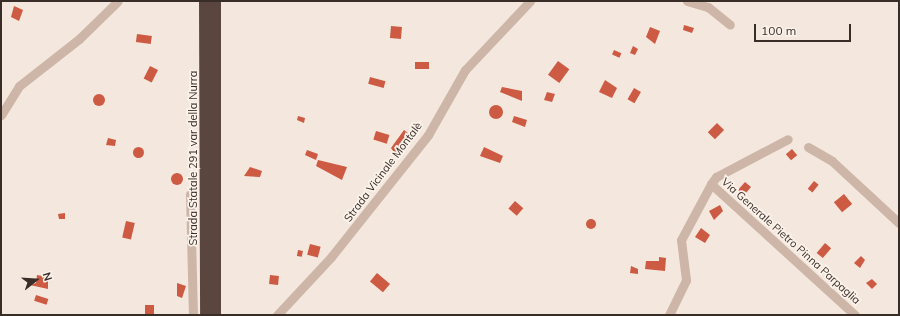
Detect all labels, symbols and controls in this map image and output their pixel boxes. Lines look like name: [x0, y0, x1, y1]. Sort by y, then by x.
scale bar: [756, 16, 853, 42]
text: 100 m: [761, 23, 796, 38]
street label: Strada Statale 291 var della Nurra: [186, 71, 200, 245]
street label: Strada Vicinale Montalè: [341, 120, 425, 224]
street label: Via Generale Pietro Pinna Parpaglia: [719, 175, 863, 307]
north arrow: [16, 260, 56, 300]
text: N: [40, 270, 55, 283]

